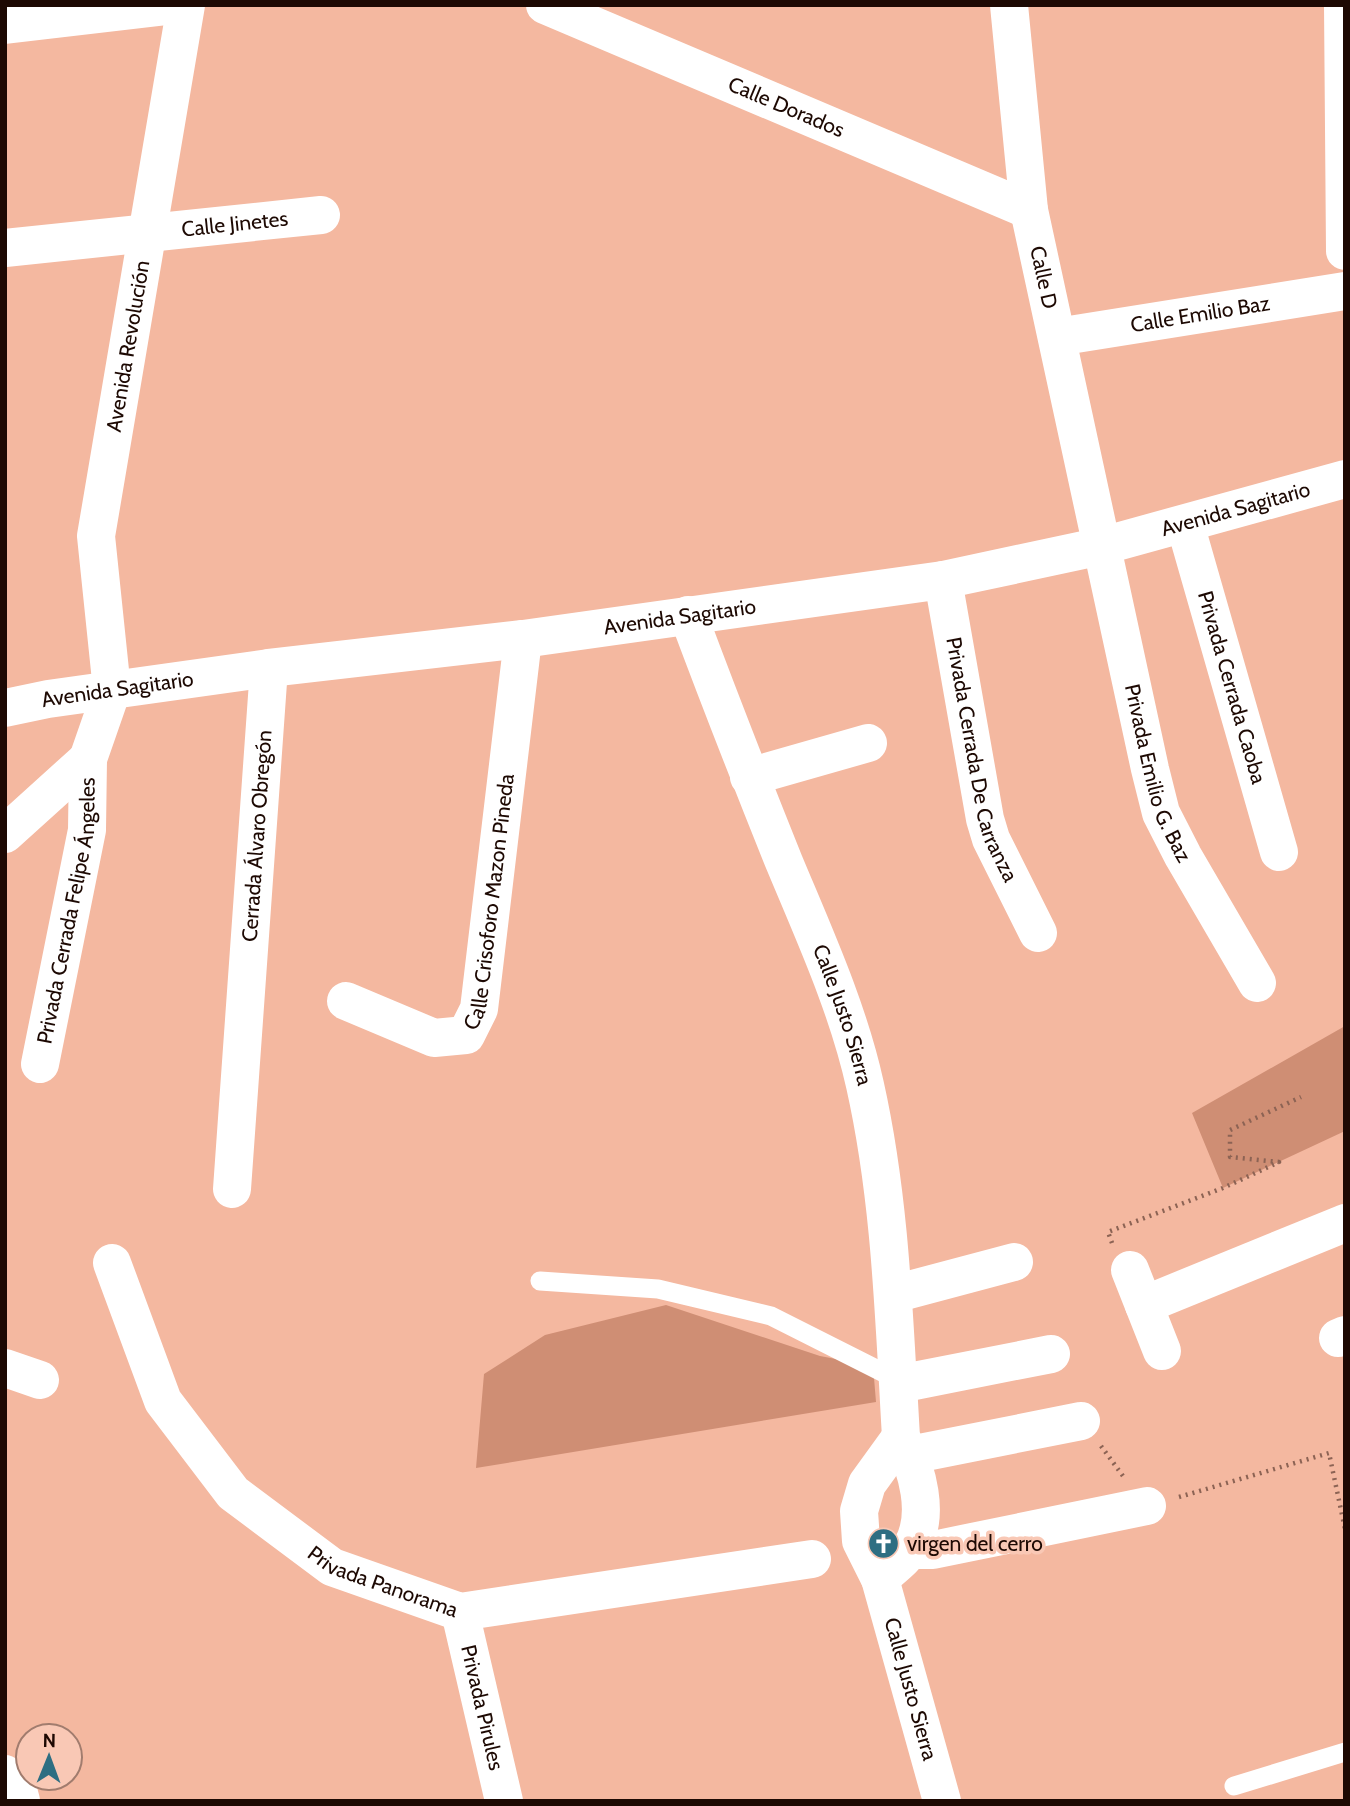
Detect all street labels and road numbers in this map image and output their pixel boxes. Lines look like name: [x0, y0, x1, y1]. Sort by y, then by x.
street label: Calle Dorados: [725, 71, 848, 142]
street label: Calle Jinetes: [180, 205, 289, 241]
street label: Calle D: [1025, 244, 1063, 311]
street label: Avenida Revolución: [101, 258, 155, 434]
street label: Calle Emilio Baz: [1129, 290, 1272, 337]
street label: Avenida Sagitario: [1158, 476, 1313, 541]
street label: Privada Cerrada Caoba: [1193, 588, 1272, 786]
street label: Avenida Sagitario: [602, 593, 757, 640]
street label: Privada Cerrada De Carranza: [941, 635, 1023, 886]
street label: Avenida Sagitario: [39, 666, 195, 712]
street label: Privada Emilio G. Baz: [1120, 682, 1197, 867]
street label: Cerrada Álvaro Obregón: [237, 729, 277, 943]
street label: Calle Crisoforo Mazon Pineda: [458, 772, 519, 1034]
street label: Privada Cerrada Felipe Ángeles: [31, 777, 100, 1046]
street label: Calle Justo Sierra: [808, 941, 878, 1088]
street label: Privada Panorama: [303, 1540, 461, 1622]
street label: Calle Justo Sierra: [879, 1615, 943, 1763]
street label: Privada Pirules: [456, 1642, 509, 1773]

